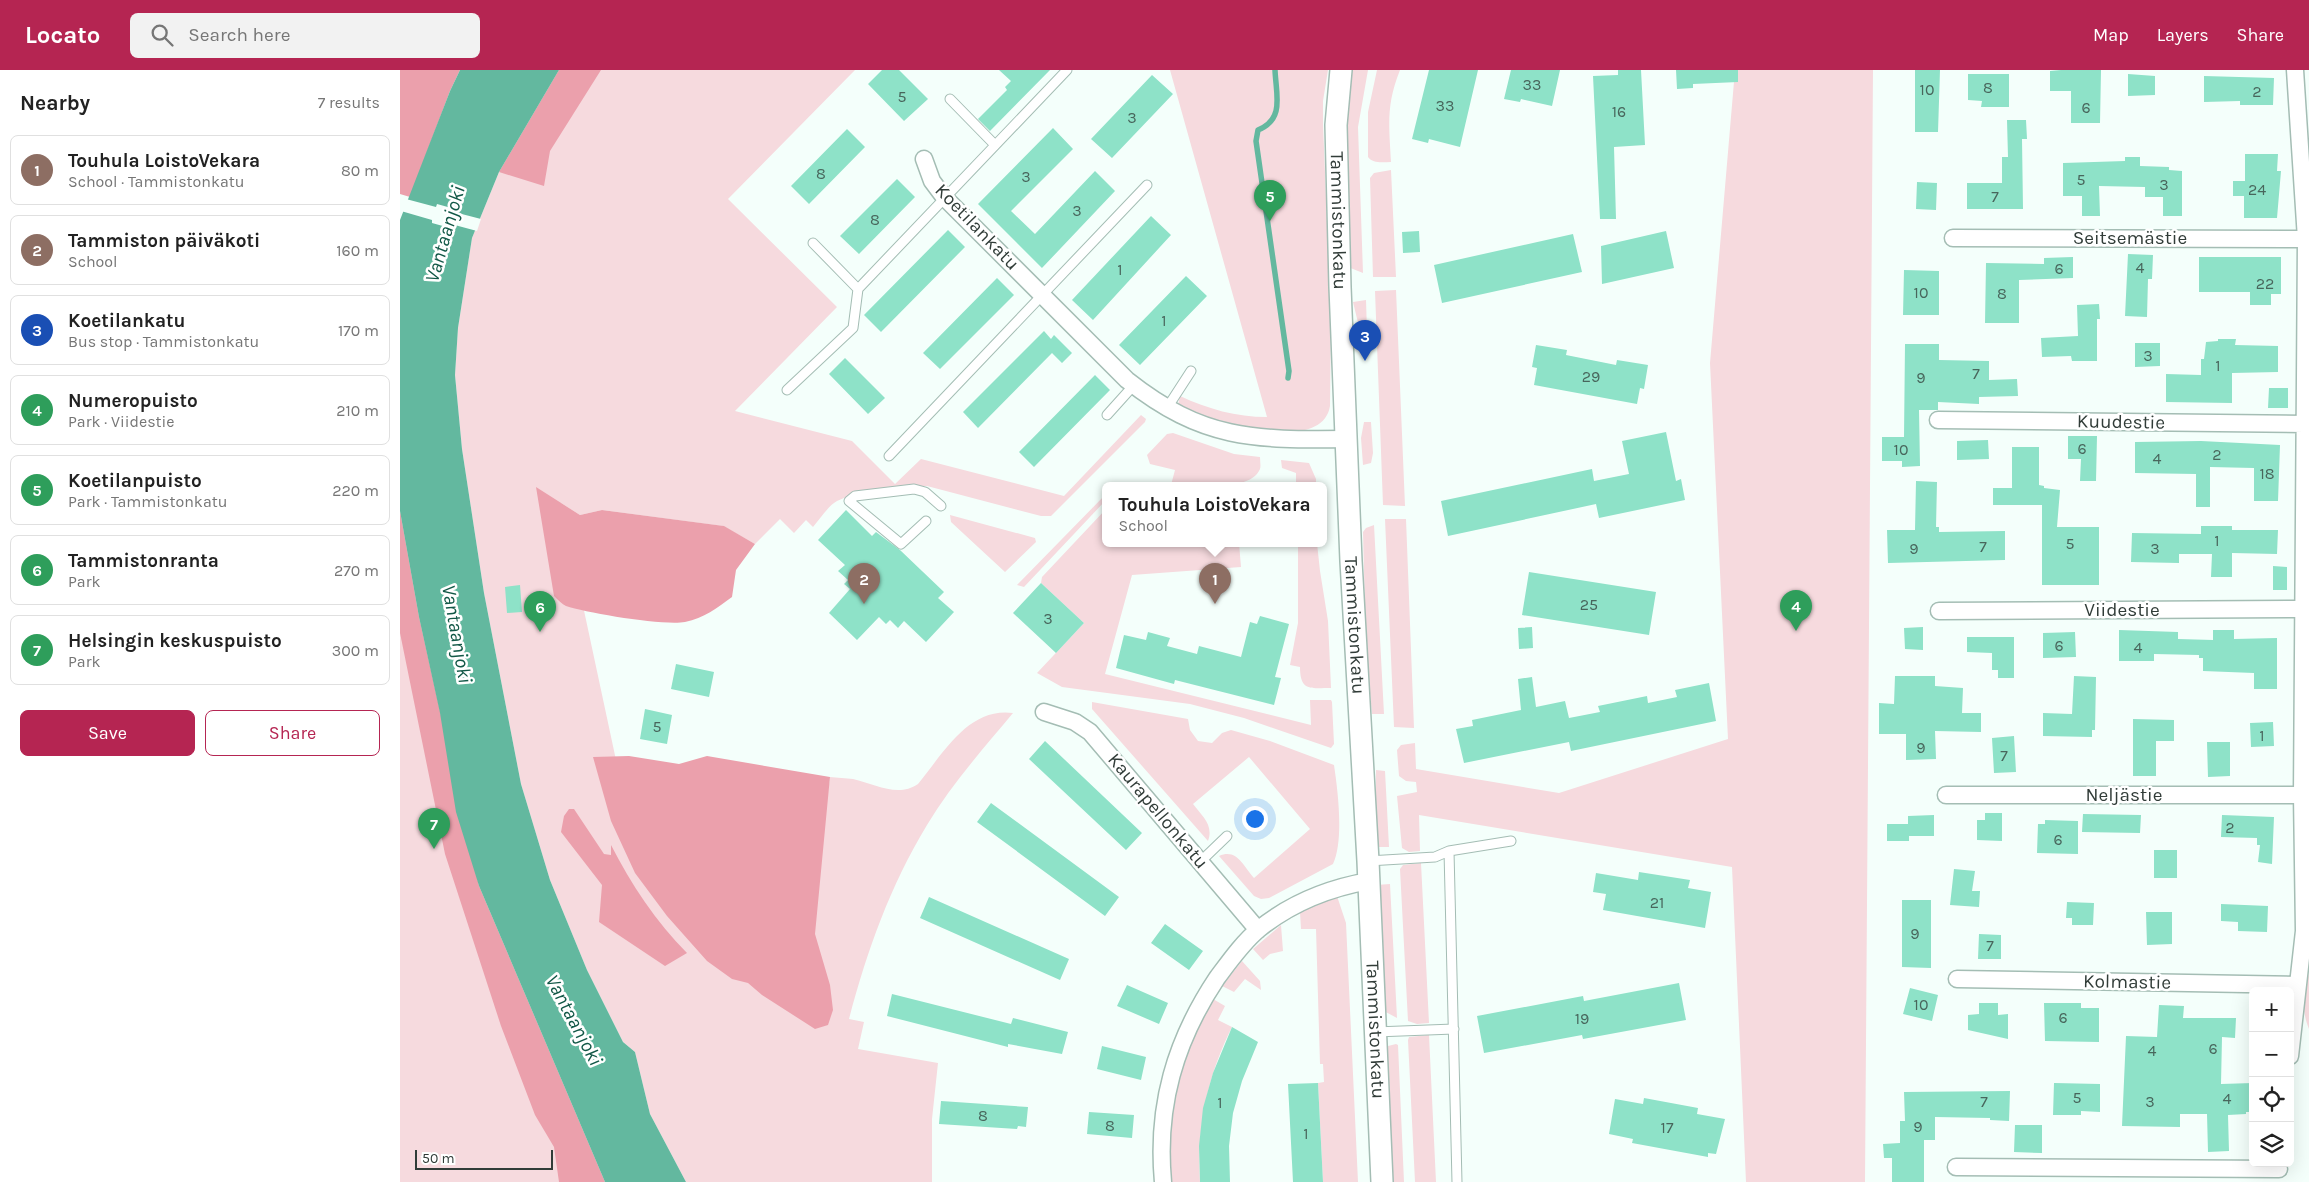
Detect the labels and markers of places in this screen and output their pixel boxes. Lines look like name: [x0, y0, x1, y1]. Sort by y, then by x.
pin: 5: [1254, 180, 1286, 221]
pin: 3: [1349, 320, 1381, 361]
pin: 2: [848, 563, 880, 604]
pin: 1: [1199, 563, 1231, 604]
pin: 4: [1780, 590, 1812, 631]
pin: 6: [524, 591, 556, 632]
pin: 7: [418, 808, 450, 849]

